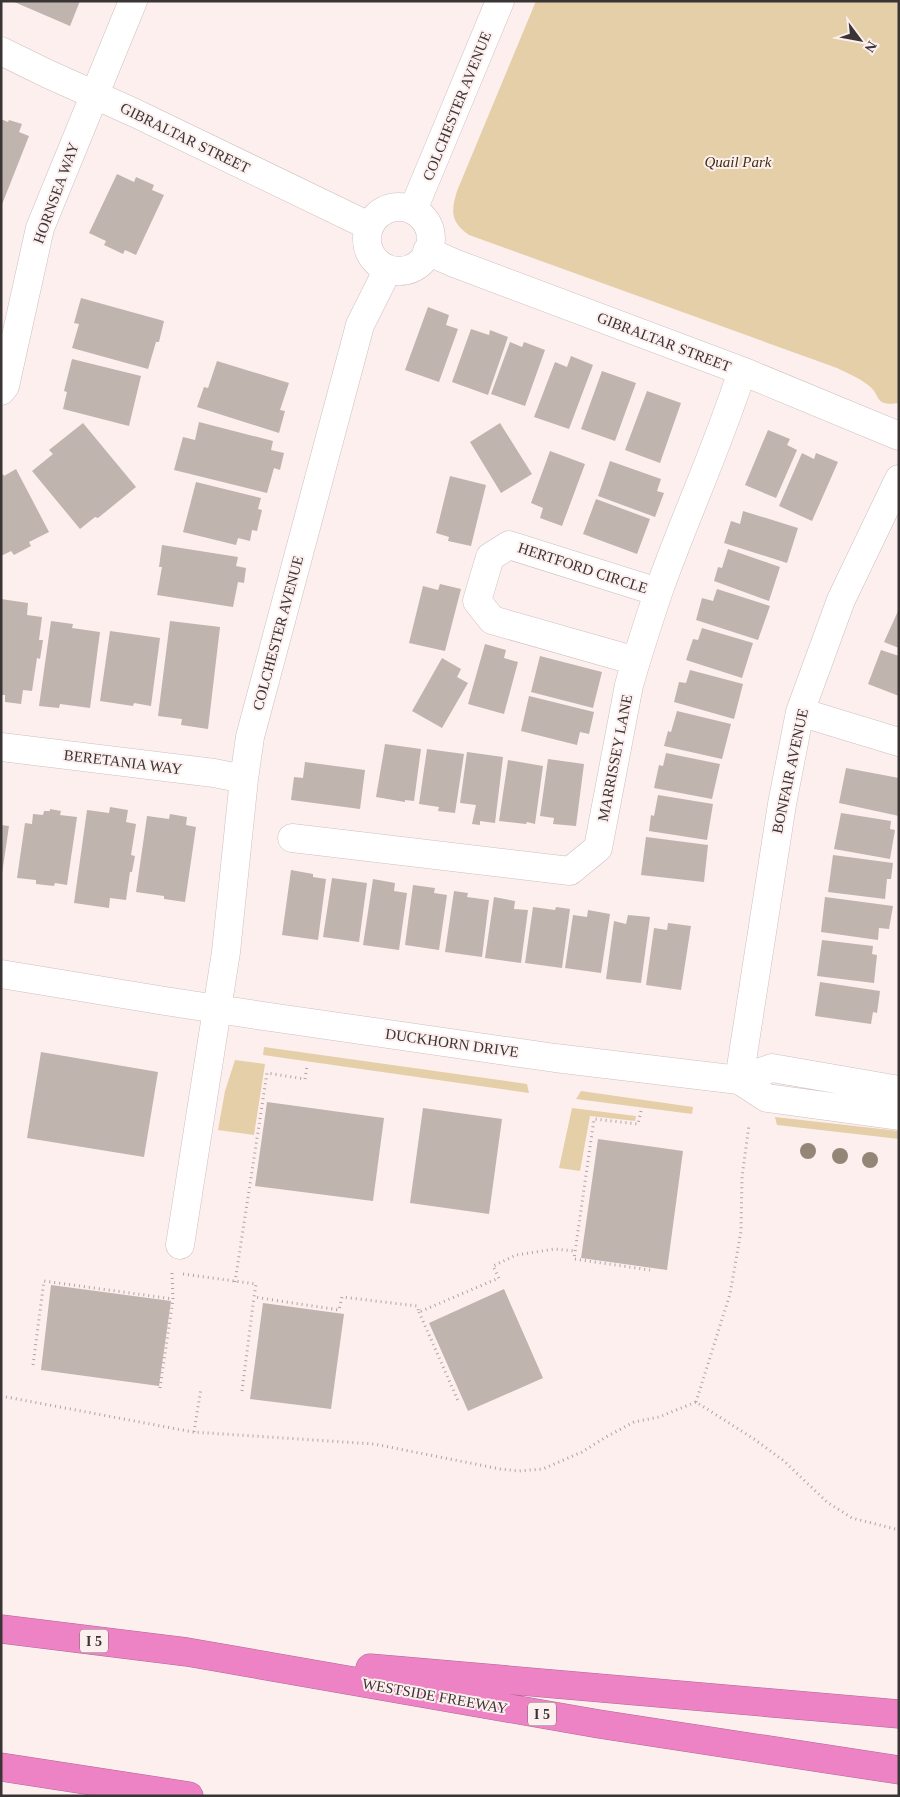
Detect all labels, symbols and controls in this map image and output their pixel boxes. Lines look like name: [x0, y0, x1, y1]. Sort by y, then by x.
north arrow: [835, 15, 885, 65]
street label: COLCHESTER AVENUE: [420, 29, 494, 183]
text: N: [862, 38, 880, 55]
street label: GIBRALTAR STREET: [118, 100, 252, 176]
street label: HORNSEA WAY: [30, 140, 82, 246]
park label: Quail Park: [704, 154, 772, 170]
street label: GIBRALTAR STREET: [595, 309, 733, 375]
street label: HERTFORD CIRCLE: [516, 539, 650, 597]
street label: COLCHESTER AVENUE: [250, 554, 306, 712]
street label: MARRISSEY LANE: [595, 693, 635, 823]
street label: BONFAIR AVENUE: [769, 707, 811, 835]
street label: BERETANIA WAY: [63, 747, 183, 777]
street label: DUCKHORN DRIVE: [384, 1026, 520, 1060]
road number: I 5: [80, 1630, 108, 1652]
street label: WESTSIDE FREEWAY: [361, 1675, 509, 1717]
road number: I 5: [528, 1702, 556, 1726]

